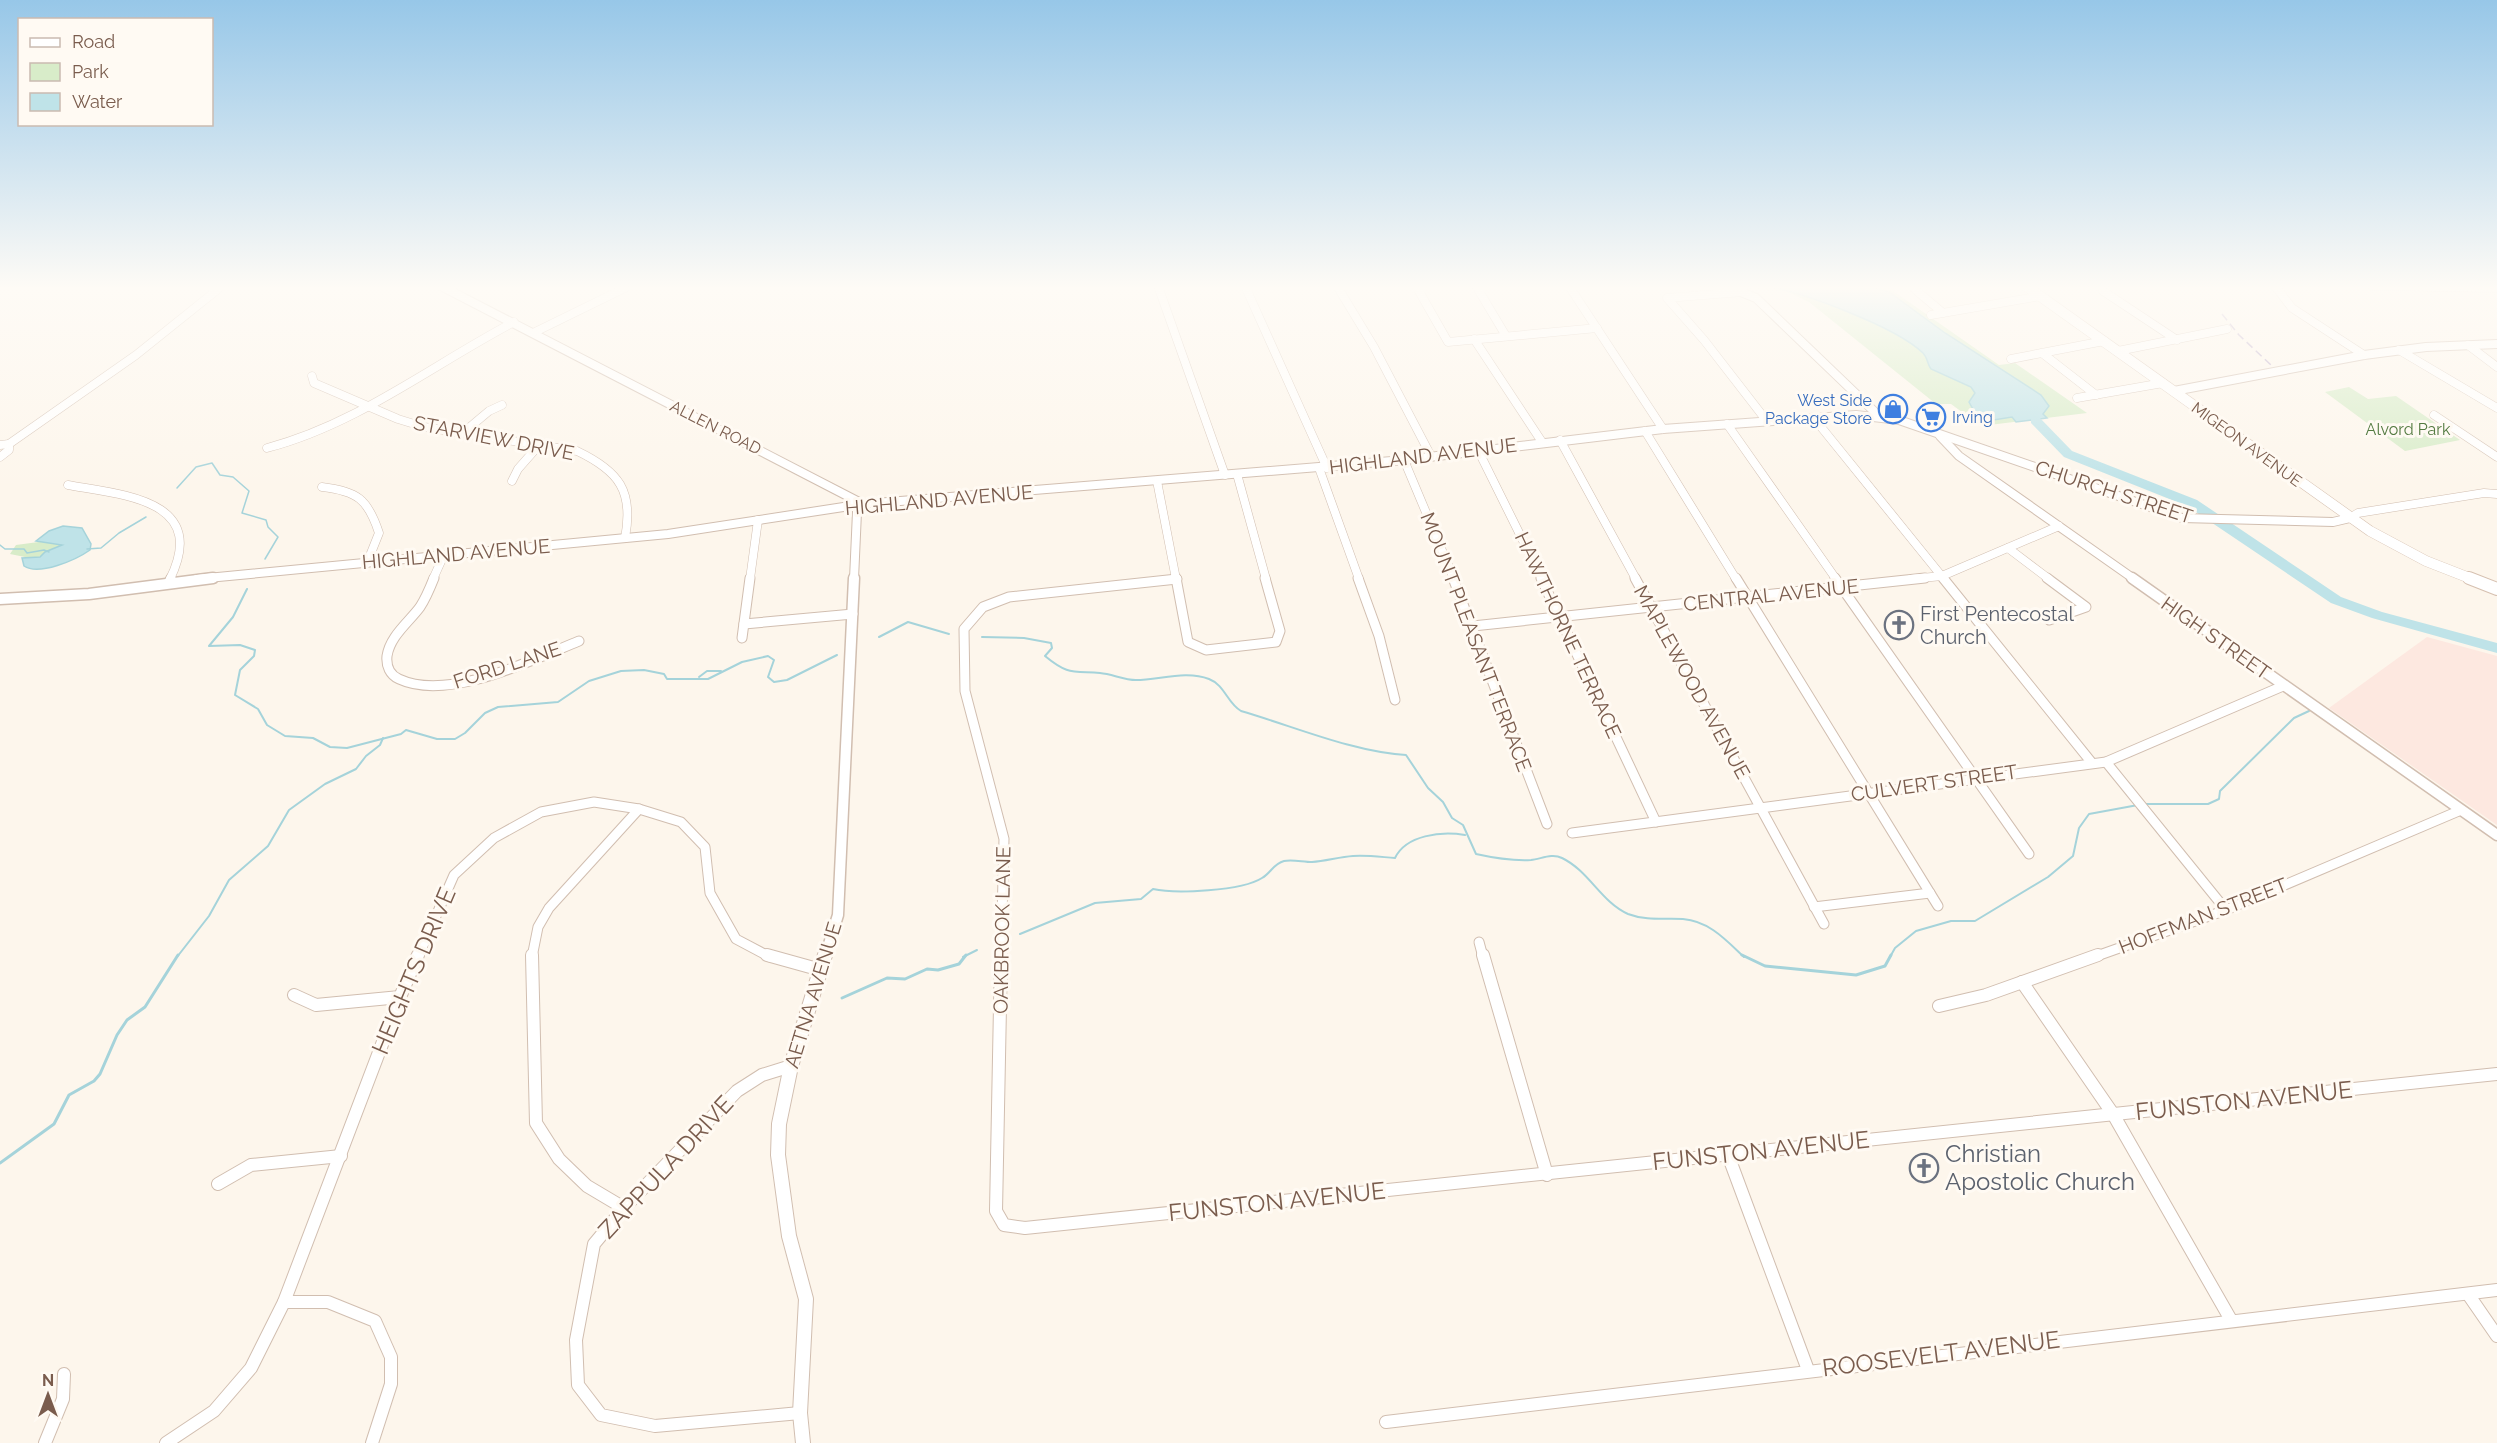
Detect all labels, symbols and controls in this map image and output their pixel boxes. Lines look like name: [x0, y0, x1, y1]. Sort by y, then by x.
legend: [18, 18, 213, 126]
text: Road: [72, 31, 115, 52]
text: Park: [72, 61, 109, 82]
text: Water: [72, 91, 123, 112]
place label: West Side Package Store: [1765, 391, 1872, 428]
shop icon: West Side Package Store: [1877, 393, 1909, 425]
street label: ALLEN ROAD: [667, 396, 765, 459]
street label: MIGEON AVENUE: [2188, 398, 2306, 491]
supermarket icon: Irving: [1915, 401, 1947, 433]
place label: Irving: [1952, 408, 1993, 427]
street label: STARVIEW DRIVE: [412, 411, 576, 465]
park label: Alvord Park: [2366, 420, 2451, 439]
street label: HIGHLAND AVENUE: [1328, 433, 1518, 479]
street label: CHURCH STREET: [2032, 455, 2196, 529]
street label: HIGHLAND AVENUE: [844, 480, 1034, 520]
street label: MOUNT PLEASANT TERRACE: [1415, 509, 1537, 775]
street label: HAWTHORNE TERRACE: [1510, 528, 1626, 742]
street label: HIGHLAND AVENUE: [361, 534, 551, 574]
street label: CENTRAL AVENUE: [1682, 574, 1860, 616]
street label: MAPLEWOOD AVENUE: [1629, 581, 1755, 783]
street label: HIGH STREET: [2157, 592, 2275, 684]
place label: First Pentecostal Church: [1920, 602, 2074, 649]
church icon: First Pentecostal Church: [1883, 609, 1915, 641]
street label: FORD LANE: [450, 636, 564, 694]
street label: CULVERT STREET: [1849, 759, 2019, 807]
street label: OAKBROOK LANE: [989, 846, 1015, 1014]
street label: HOFFMAN STREET: [2115, 873, 2291, 959]
street label: HEIGHTS DRIVE: [365, 883, 462, 1058]
street label: AETNA AVENUE: [779, 919, 847, 1071]
street label: FUNSTON AVENUE: [2134, 1075, 2354, 1126]
street label: ZAPPULA DRIVE: [592, 1089, 739, 1244]
street label: FUNSTON AVENUE: [1651, 1125, 1871, 1176]
place label: Christian Apostolic Church: [1945, 1139, 2135, 1196]
church icon: Christian Apostolic Church: [1908, 1152, 1940, 1184]
street label: FUNSTON AVENUE: [1167, 1176, 1387, 1227]
street label: ROOSEVELT AVENUE: [1820, 1325, 2062, 1382]
north arrow: [18, 1365, 78, 1425]
text: N: [42, 1371, 54, 1390]

